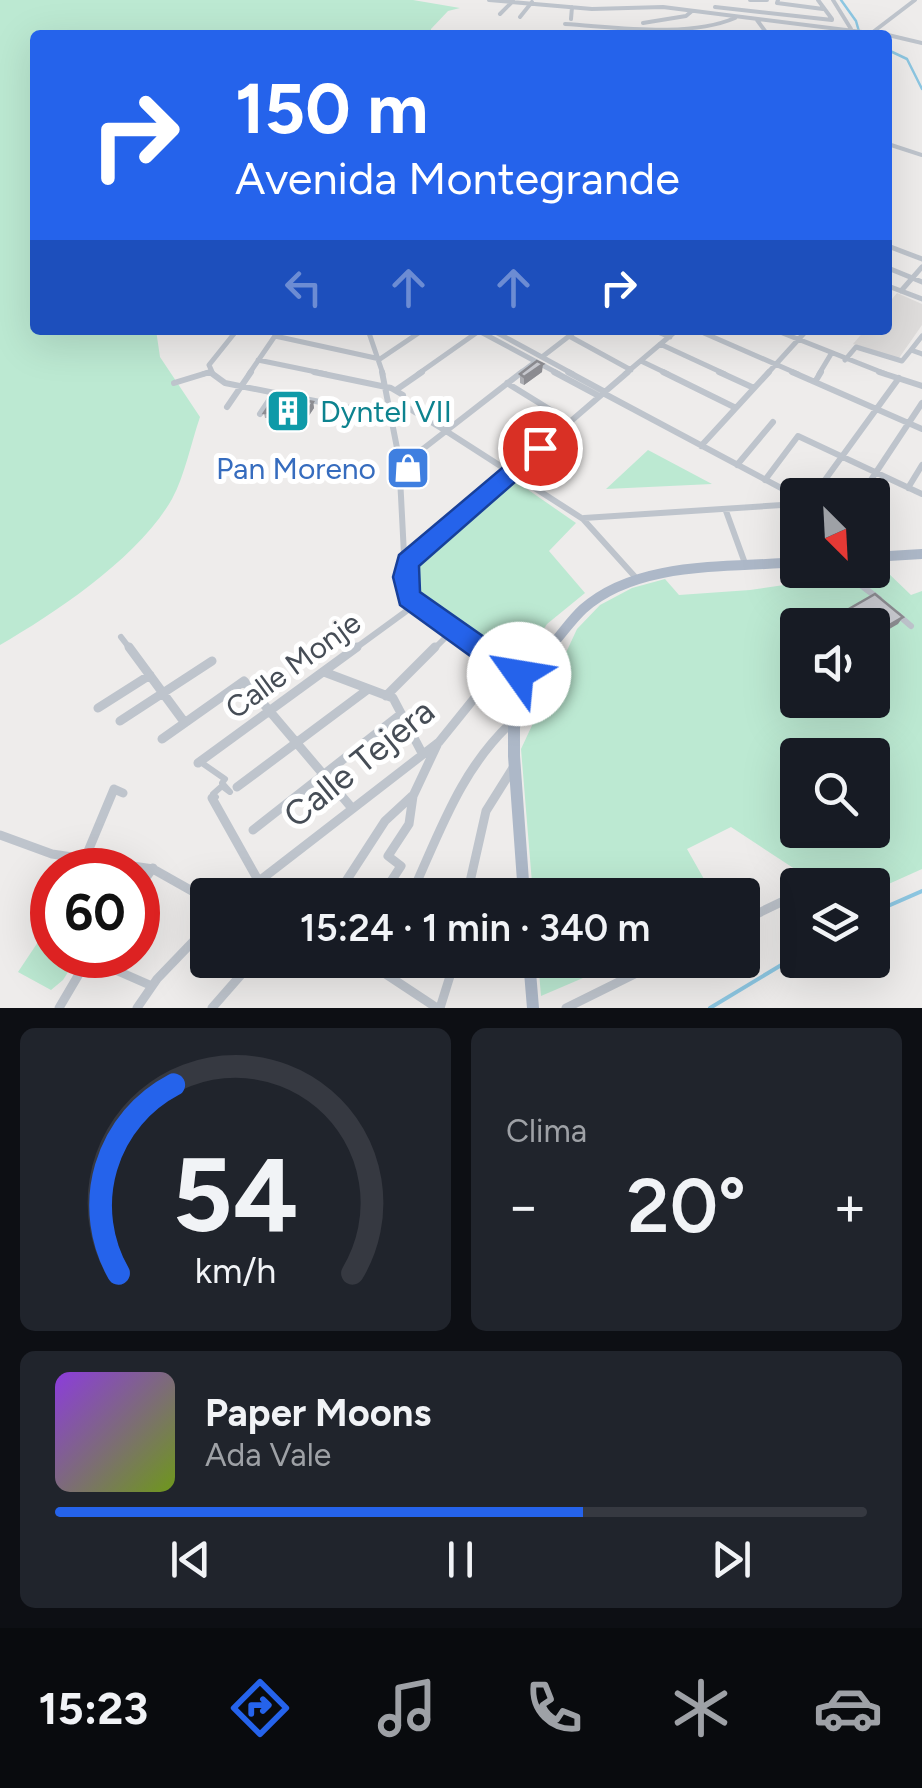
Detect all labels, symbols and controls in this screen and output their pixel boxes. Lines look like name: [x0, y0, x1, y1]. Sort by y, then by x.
text: 150 m: [235, 66, 428, 151]
icon: right: [70, 70, 200, 200]
text: Avenida Montegrande: [235, 151, 680, 205]
icon: left: [276, 260, 331, 315]
icon: ahead: [381, 260, 436, 315]
icon: ahead: [486, 260, 541, 315]
icon: right: [591, 260, 646, 315]
building icon: Dyntel VII: [265, 388, 311, 434]
place label: Dyntel VII: [320, 393, 452, 430]
pin: [498, 406, 583, 491]
icon: arrive: [513, 421, 568, 476]
shop icon: Pan Moreno: [385, 445, 431, 491]
place label: Pan Moreno: [216, 450, 376, 487]
north arrow: [780, 478, 890, 588]
map controls: [780, 478, 890, 978]
street label: Calle Monje: [218, 604, 368, 726]
button: sound: [780, 608, 890, 718]
position arrow: [467, 622, 571, 726]
street label: Calle Tejera: [276, 690, 442, 836]
button: search: [780, 738, 890, 848]
speed limit sign: 60: [30, 848, 160, 978]
button: layers: [780, 868, 890, 978]
text: 15:24 · 1 min · 340 m: [300, 905, 650, 951]
text: Clima: [506, 1112, 587, 1150]
text: 54: [172, 1132, 299, 1257]
text: 20°: [627, 1161, 746, 1251]
text: −: [506, 1173, 540, 1239]
text: +: [833, 1173, 867, 1239]
text: km/h: [195, 1249, 276, 1292]
text: Paper Moons: [205, 1390, 431, 1436]
text: Ada Vale: [205, 1436, 331, 1474]
icon: previous: [163, 1532, 218, 1587]
icon: pause: [433, 1532, 488, 1587]
icon: next: [704, 1532, 759, 1587]
icon: directions: [225, 1673, 295, 1743]
icon: music: [372, 1673, 442, 1743]
icon: phone: [519, 1673, 589, 1743]
icon: climate: [666, 1673, 736, 1743]
icon: car: [813, 1673, 883, 1743]
text: 15:23: [39, 1681, 148, 1735]

